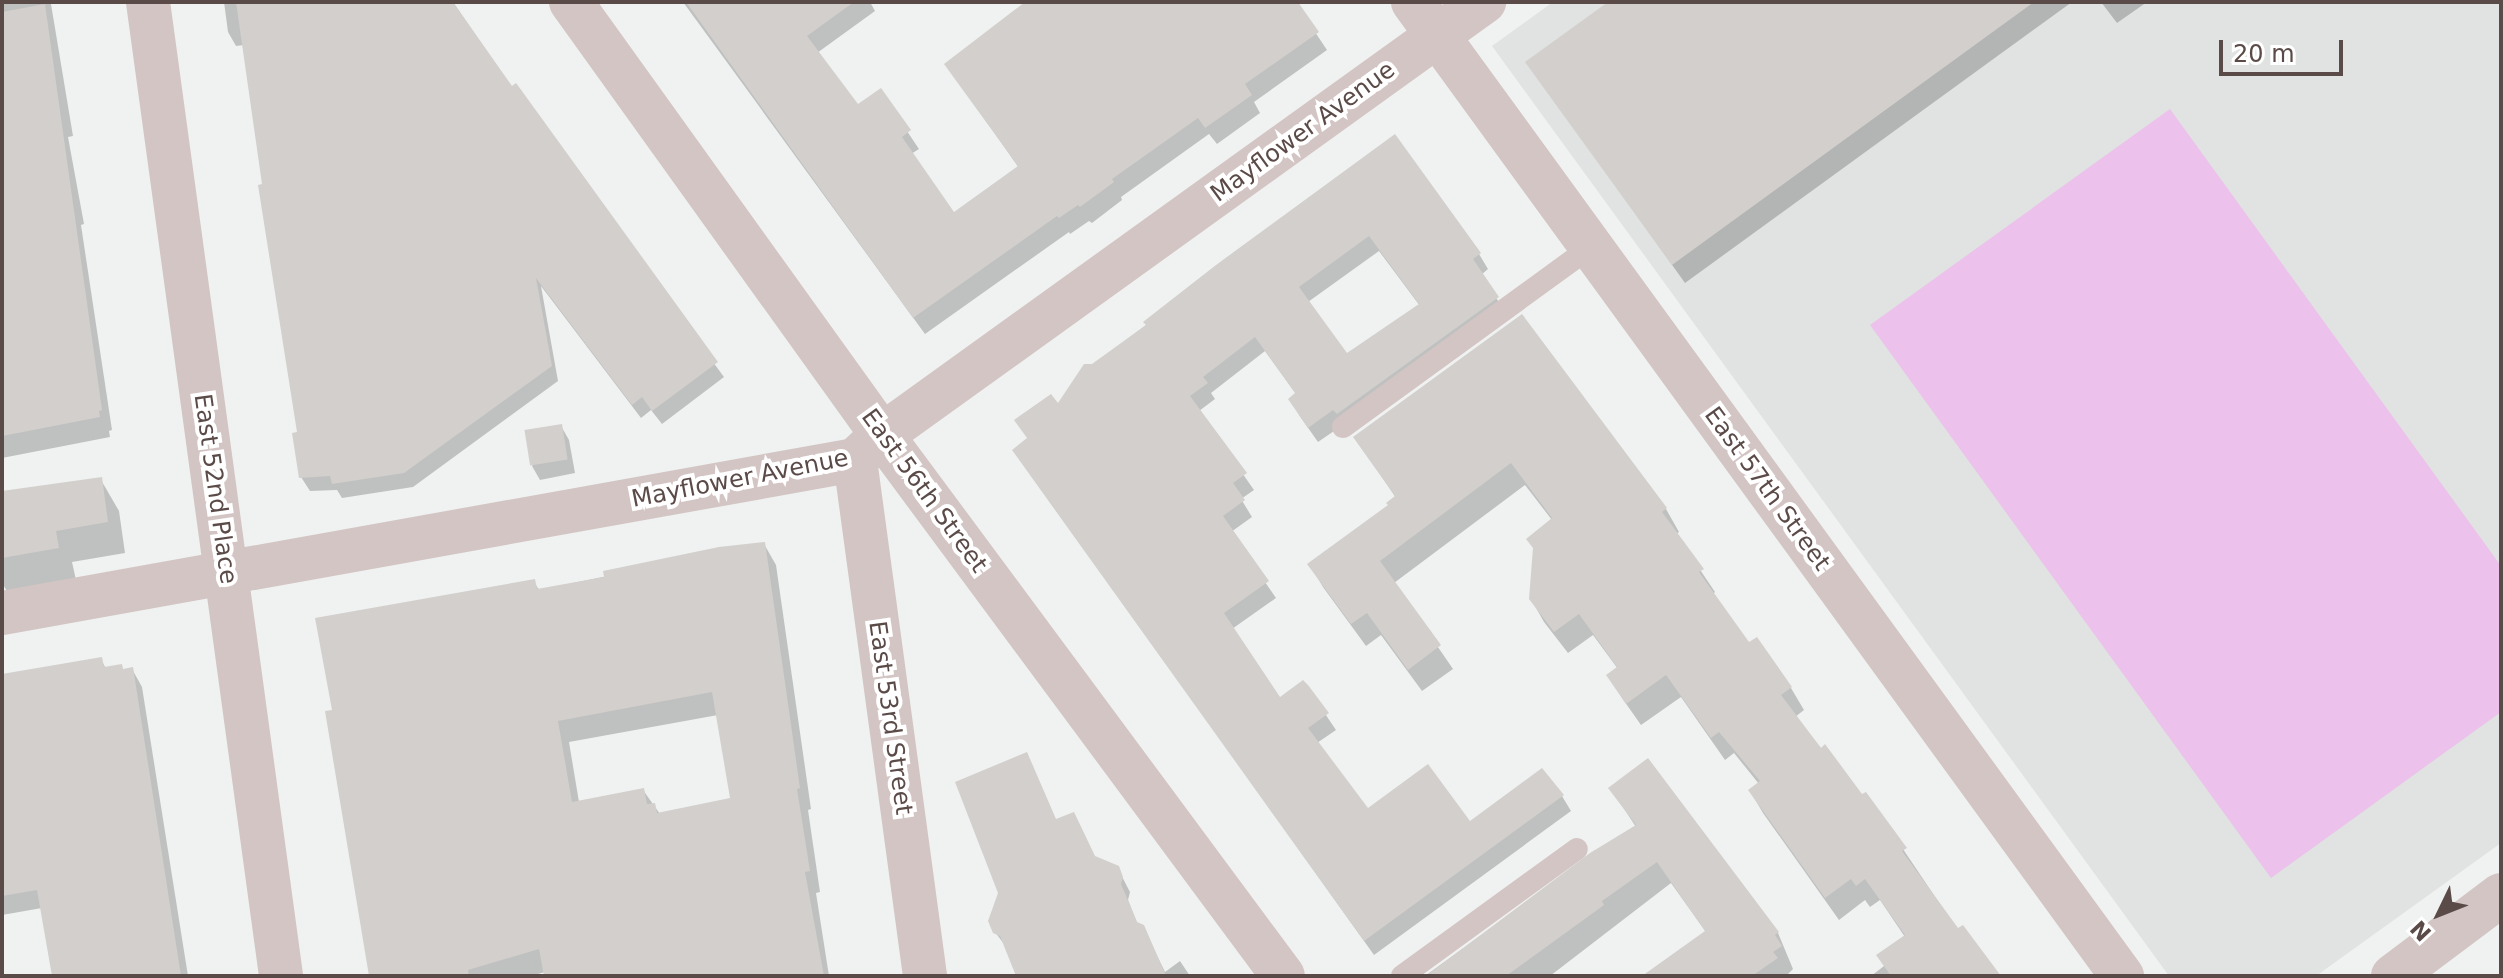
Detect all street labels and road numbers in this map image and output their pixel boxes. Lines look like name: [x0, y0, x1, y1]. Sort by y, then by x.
street label: Mayflower Avenue: [1205, 56, 1401, 208]
street label: East 52nd Place: [187, 392, 243, 586]
street label: East 57th Street: [1698, 402, 1836, 576]
street label: East 56th Street: [855, 404, 993, 578]
street label: Mayflower Avenue: [629, 444, 851, 514]
street label: East 53rd Street: [862, 619, 918, 817]

